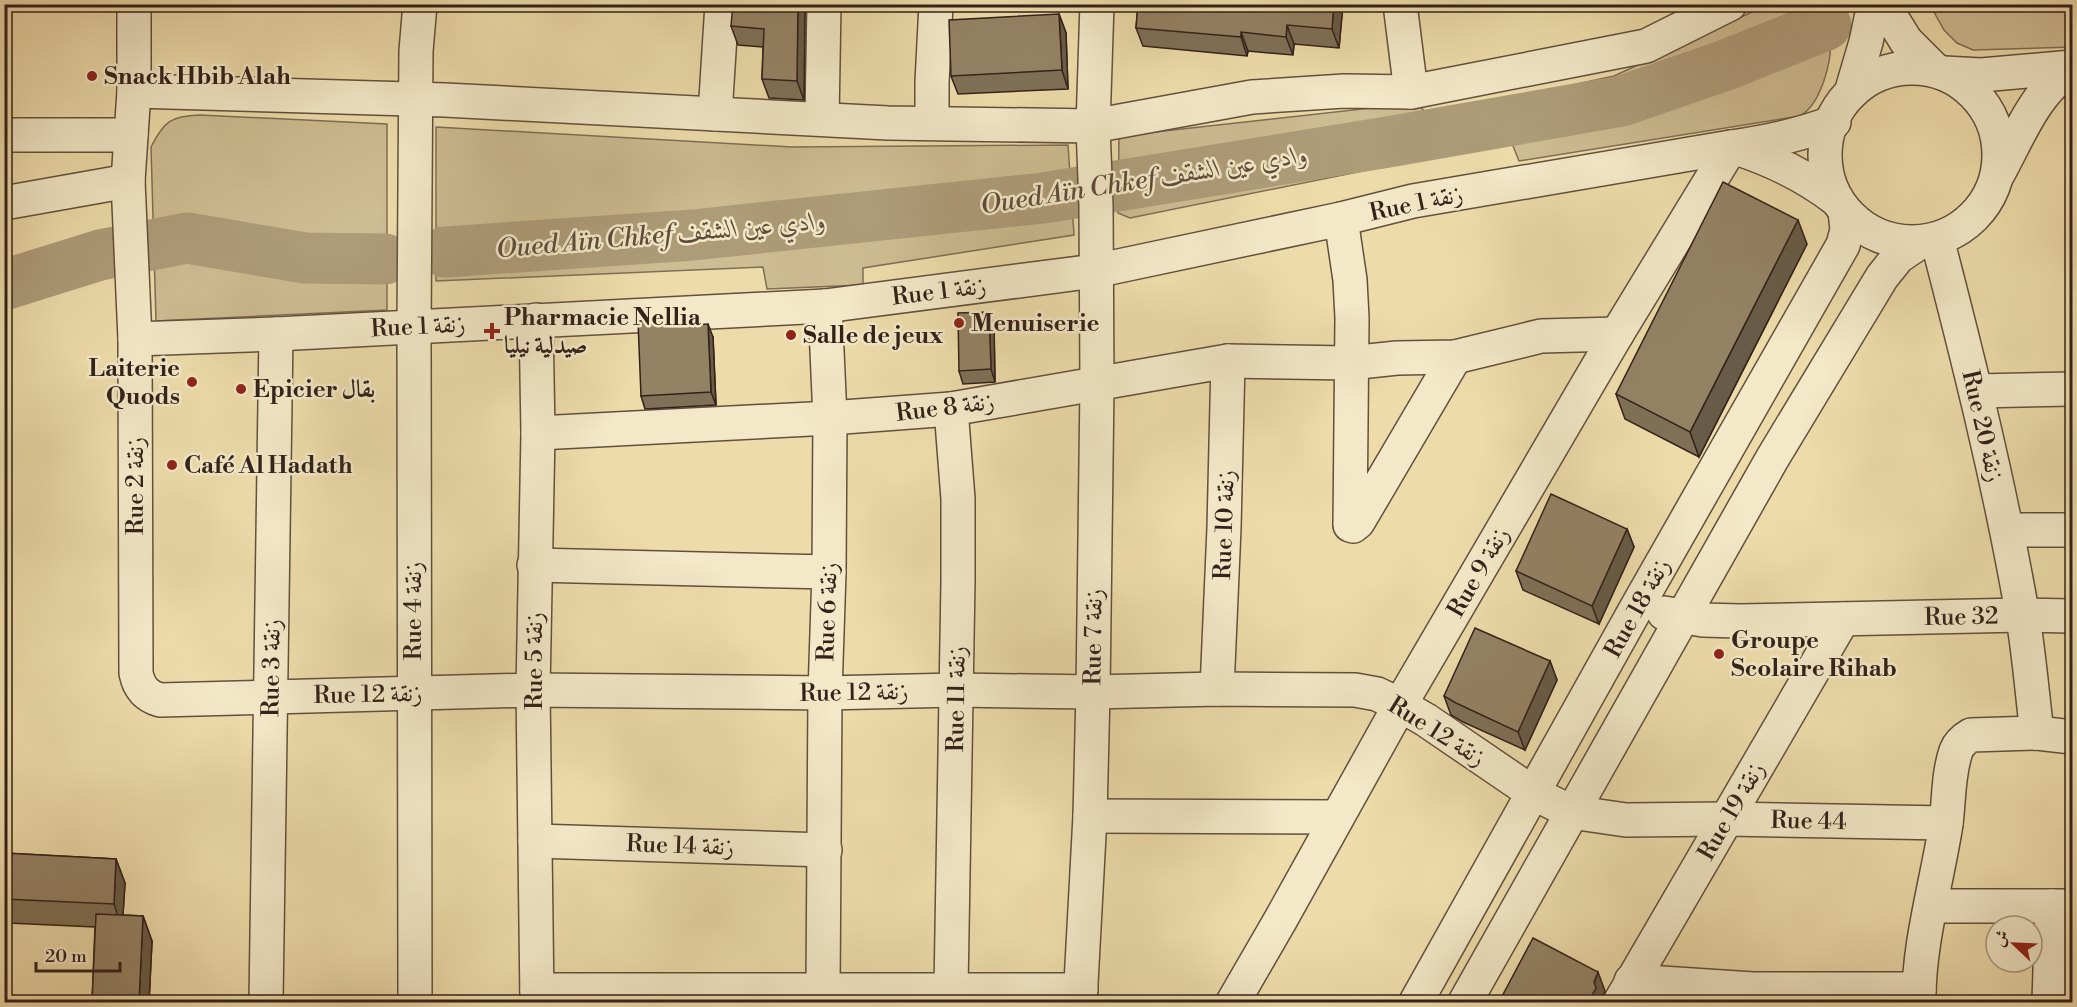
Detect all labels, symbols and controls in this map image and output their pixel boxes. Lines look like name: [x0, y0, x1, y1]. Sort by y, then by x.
place label: Snack Hbib Alah: [104, 62, 291, 92]
marker: Snack Hbib Alah: [85, 69, 99, 83]
water label: Oued Aïn Chkef وادي عين الشقف: [978, 138, 1311, 226]
street label: Rue 1 زنقة: [1367, 179, 1466, 229]
water label: Oued Aïn Chkef وادي عين الشقف: [495, 205, 828, 269]
street label: Rue 1 زنقة: [890, 271, 988, 313]
place label: Pharmacie Nellia صيدلية نيليا: [504, 303, 702, 361]
place label: Menuiserie: [971, 309, 1100, 339]
street label: Rue 1 زنقة: [370, 310, 466, 344]
marker: Menuiserie: [952, 316, 966, 330]
place label: Salle de jeux: [803, 321, 943, 351]
marker: Pharmacie Nellia صيدلية نيليا: [485, 324, 499, 338]
marker: Salle de jeux: [784, 328, 798, 342]
place label: Laiterie Quods: [89, 354, 180, 412]
street label: Rue 20 زنقة: [1955, 367, 2009, 485]
marker: Laiterie Quods: [185, 375, 199, 389]
place label: Epicier بقال: [253, 375, 375, 405]
marker: Epicier بقال: [234, 382, 248, 396]
street label: Rue 8 زنقة: [894, 387, 996, 429]
street label: Rue 2 زنقة: [121, 437, 151, 535]
place label: Café Al Hadath: [184, 451, 353, 481]
marker: Café Al Hadath: [165, 458, 179, 472]
street label: Rue 10 زنقة: [1208, 470, 1242, 581]
street label: Rue 9 زنقة: [1441, 522, 1517, 623]
street label: Rue 18 زنقة: [1598, 553, 1677, 663]
street label: Rue 4 زنقة: [399, 562, 429, 660]
street label: Rue 6 زنقة: [811, 562, 845, 662]
street label: Rue 7 زنقة: [1078, 588, 1110, 686]
street label: Rue 32: [1924, 602, 1999, 633]
street label: Rue 5 زنقة: [520, 612, 550, 710]
street label: Rue 3 زنقة: [256, 619, 288, 717]
place label: Groupe Scolaire Rihab: [1731, 626, 1897, 684]
street label: Rue 11 زنقة: [941, 646, 973, 752]
marker: Groupe Scolaire Rihab: [1712, 647, 1726, 661]
street label: Rue 12 زنقة: [799, 677, 909, 709]
street label: Rue 12 زنقة: [313, 679, 423, 711]
street label: Rue 12 زنقة: [1382, 690, 1491, 773]
street label: Rue 19 زنقة: [1692, 757, 1772, 866]
street label: Rue 44: [1770, 806, 1847, 837]
street label: Rue 14 زنقة: [625, 829, 735, 863]
north arrow: [1984, 914, 2044, 974]
text: ش: [1989, 927, 2013, 950]
scale bar: [36, 935, 120, 973]
text: 20 m: [45, 945, 87, 968]

